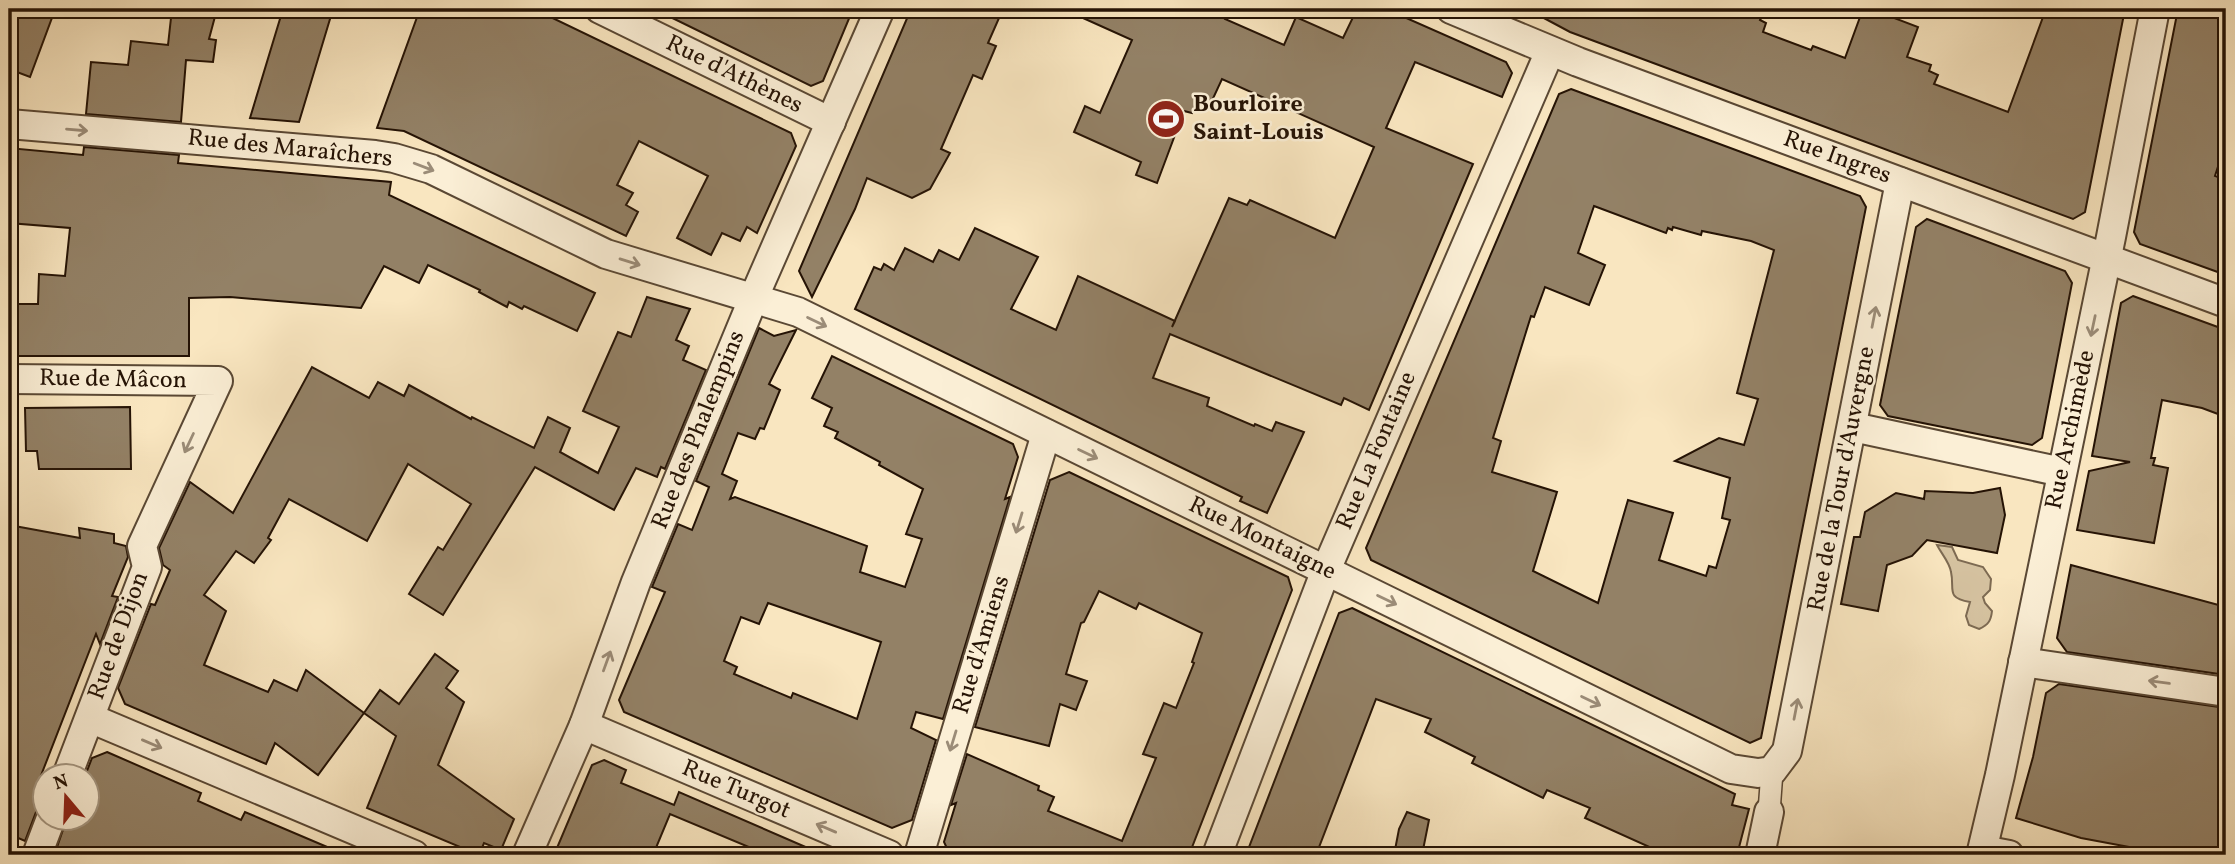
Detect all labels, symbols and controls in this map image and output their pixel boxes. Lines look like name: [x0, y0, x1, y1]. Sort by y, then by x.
street label: Rue d'Athènes: [660, 27, 808, 123]
place label: Bourloire Saint-Louis: [1193, 88, 1324, 150]
sports icon: Bourloire Saint-Louis: [1145, 98, 1187, 140]
street label: Rue des Maraîchers: [186, 121, 394, 177]
street label: Rue Ingres: [1778, 123, 1896, 193]
one-way arrow: [65, 124, 87, 137]
one-way arrow: [413, 162, 434, 174]
one-way arrow: [619, 257, 641, 269]
one-way arrow: [1868, 306, 1882, 329]
one-way arrow: [2085, 314, 2099, 337]
one-way arrow: [806, 315, 827, 329]
street label: Rue des Phalempins: [644, 325, 754, 535]
street label: Rue de la Tour d'Auvergne: [1800, 343, 1884, 615]
street label: Rue Archimède: [2038, 347, 2104, 513]
street label: Rue de Mâcon: [39, 362, 187, 398]
street label: Rue La Fontaine: [1328, 367, 1426, 535]
one-way arrow: [182, 432, 195, 453]
one-way arrow: [1077, 448, 1098, 462]
street label: Rue Montaigne: [1182, 489, 1342, 589]
one-way arrow: [1012, 512, 1025, 534]
street label: Rue de Dijon: [80, 567, 158, 705]
street label: Rue d'Amiens: [945, 571, 1019, 719]
one-way arrow: [1376, 594, 1397, 608]
one-way arrow: [602, 650, 615, 672]
one-way arrow: [2148, 675, 2171, 688]
one-way arrow: [1580, 694, 1601, 708]
one-way arrow: [1790, 698, 1804, 721]
one-way arrow: [946, 729, 959, 751]
one-way arrow: [141, 739, 163, 752]
street label: Rue Turgot: [676, 752, 796, 828]
north arrow: [32, 762, 102, 832]
text: N: [50, 768, 72, 797]
one-way arrow: [815, 821, 837, 834]

